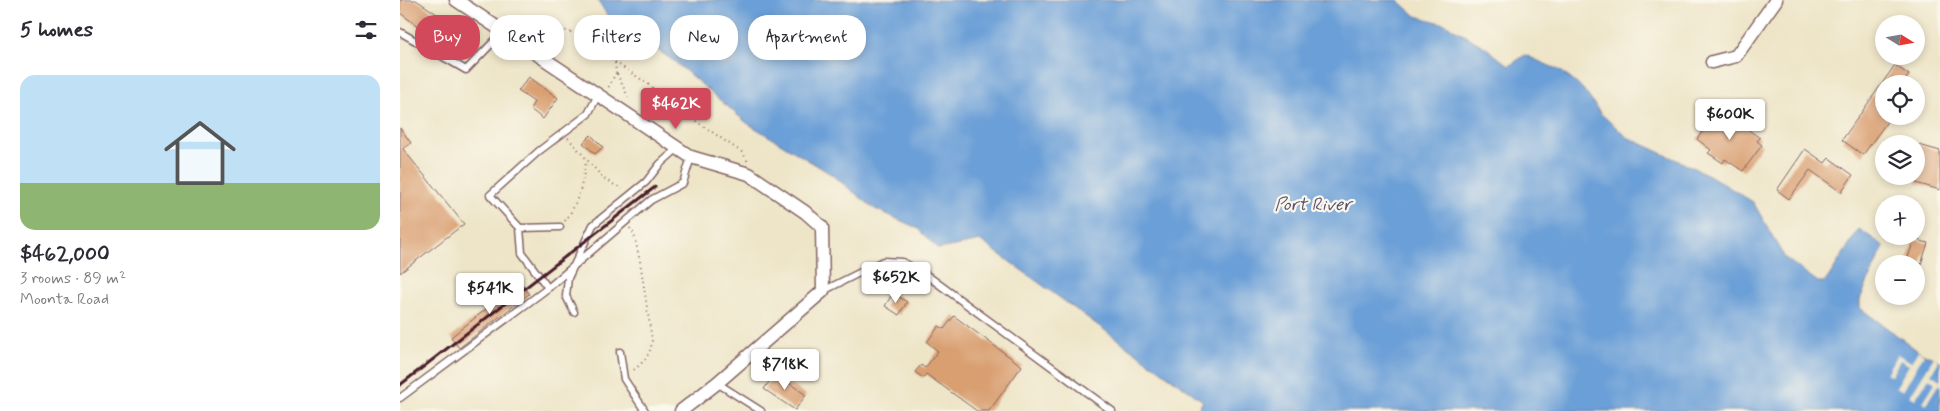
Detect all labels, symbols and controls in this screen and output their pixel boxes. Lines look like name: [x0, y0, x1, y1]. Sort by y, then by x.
chip: Buy: [415, 15, 480, 60]
chip: Rent: [490, 15, 564, 60]
chip: Filters: [574, 15, 660, 60]
chip: New: [670, 15, 738, 60]
chip: Apartment: [748, 15, 866, 60]
north arrow: [1875, 15, 1925, 65]
map controls: [1875, 15, 1925, 305]
text: 5 homes: [20, 16, 93, 44]
icon: filters: [352, 16, 380, 44]
button: locate: [1875, 75, 1925, 125]
pin: $462K: [641, 88, 711, 130]
text: $462K: [652, 93, 700, 114]
pin: $600K: [1695, 98, 1765, 141]
text: $600K: [1706, 104, 1754, 125]
icon: home: [155, 108, 245, 198]
button: layers: [1875, 135, 1925, 185]
water label: Port River: [1275, 193, 1354, 217]
button: +: [1875, 195, 1925, 245]
text: $462,000: [20, 240, 110, 268]
button: −: [1875, 255, 1925, 305]
pin: $652K: [861, 262, 931, 304]
text: $652K: [873, 267, 919, 288]
text: 3 rooms · 89 m²: [20, 268, 126, 289]
pin: $541K: [455, 272, 525, 315]
text: $541K: [467, 278, 513, 299]
text: Moonta Road: [20, 289, 109, 310]
pin: $718K: [750, 348, 820, 391]
text: $718K: [762, 354, 808, 375]

